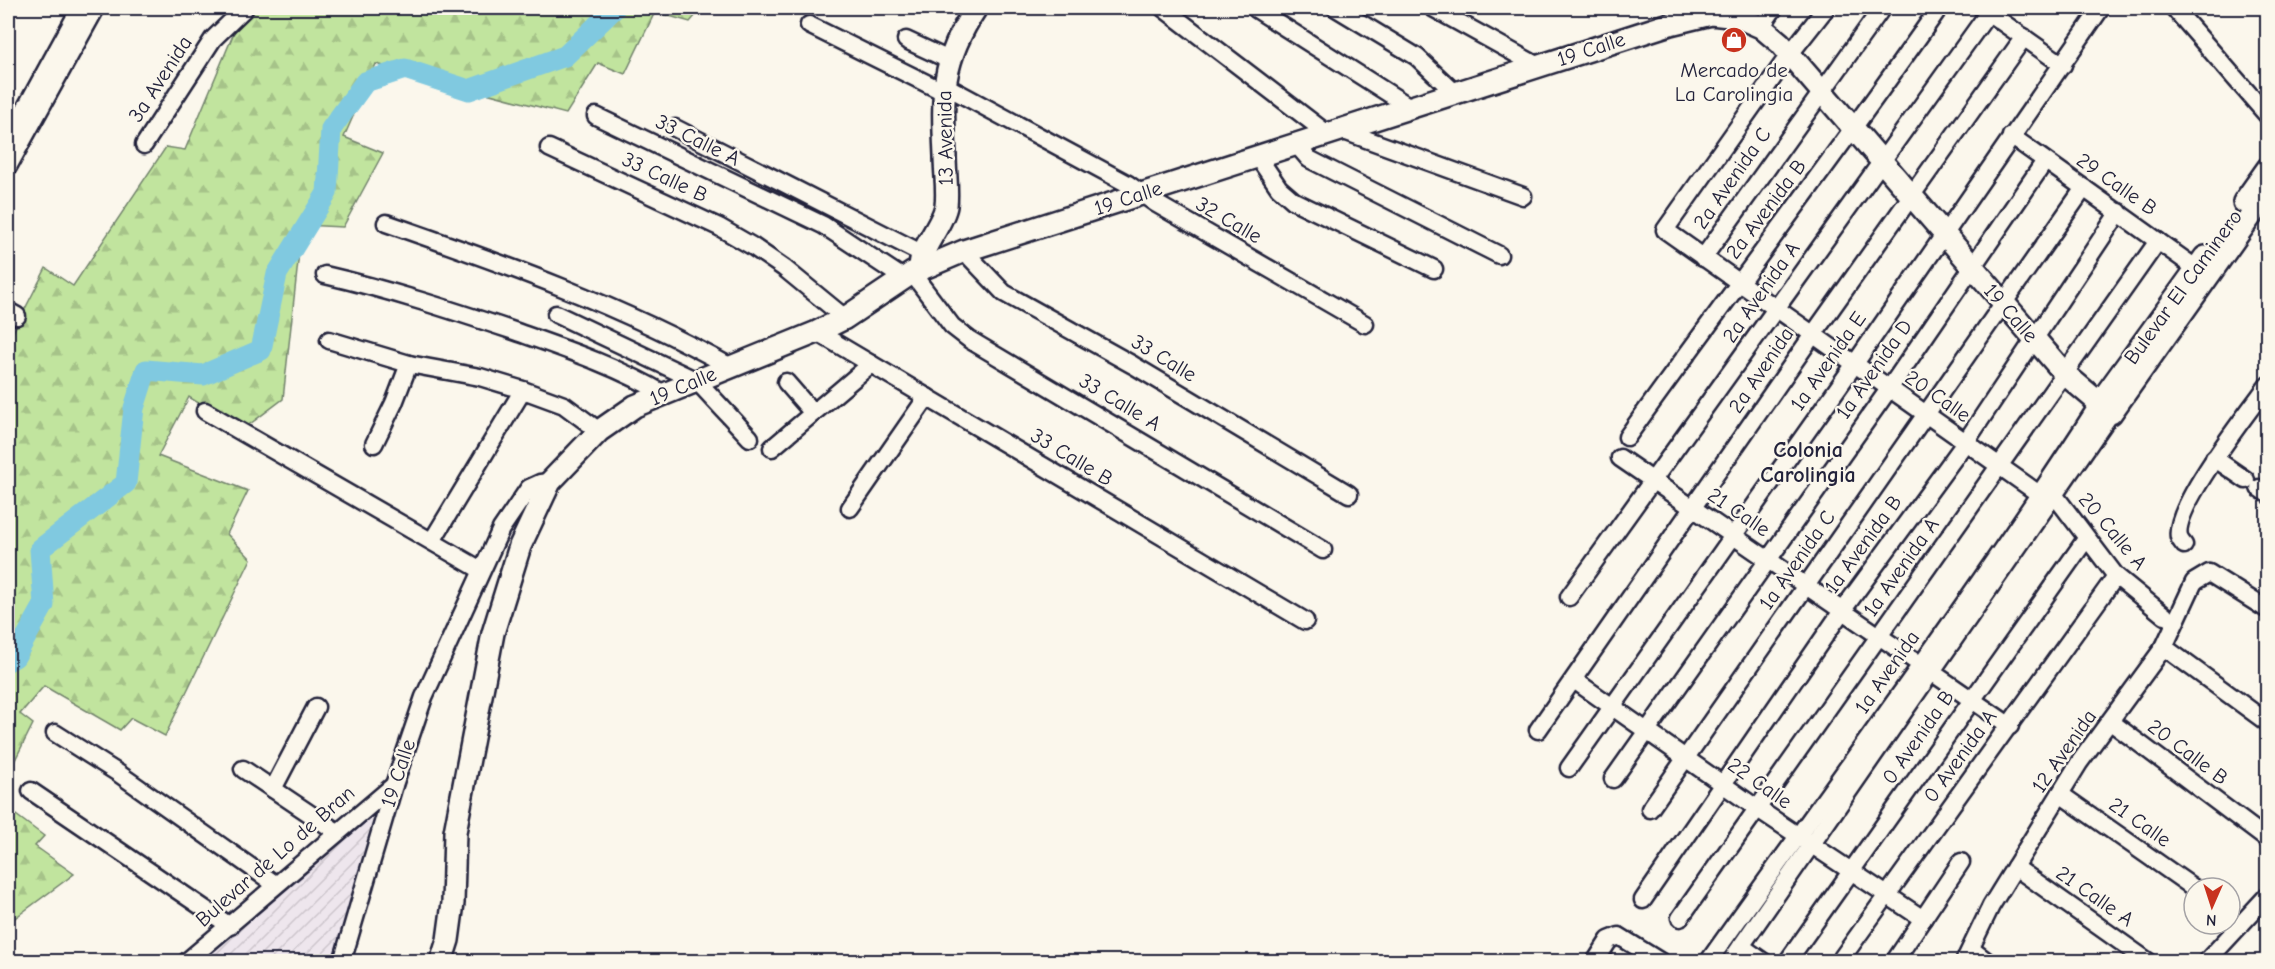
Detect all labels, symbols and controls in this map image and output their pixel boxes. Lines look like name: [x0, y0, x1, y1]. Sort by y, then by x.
shop icon: Mercado de La Carolingia: [1719, 25, 1749, 55]
street label: 19 Calle: [1554, 27, 1628, 71]
street label: 3a Avenida: [123, 31, 197, 127]
place label: Mercado de La Carolingia: [1675, 58, 1793, 106]
street label: 13 Avenida: [932, 90, 958, 186]
street label: 33 Calle A: [652, 109, 744, 171]
street label: 2a Avenida C: [1688, 123, 1776, 233]
street label: 33 Calle B: [618, 147, 712, 207]
street label: 29 Calle B: [2072, 148, 2162, 220]
street label: 2a Avenida B: [1721, 155, 1811, 263]
street label: 19 Calle: [1091, 176, 1165, 220]
street label: 32 Calle: [1192, 192, 1266, 248]
street label: Bulevar El Caminero: [2119, 205, 2247, 369]
street label: 2a Avenida A: [1717, 237, 1805, 347]
street label: 19 Calle: [1979, 279, 2043, 347]
street label: 1a Avenida E: [1785, 307, 1871, 415]
street label: 1a Avenida D: [1831, 315, 1917, 423]
street label: 2a Avenida: [1724, 323, 1798, 417]
street label: 33 Calle: [1127, 329, 1201, 387]
street label: 19 Calle: [646, 361, 720, 411]
street label: 20 Calle: [1901, 365, 1975, 427]
street label: 33 Calle A: [1075, 368, 1165, 436]
street label: 33 Calle B: [1026, 423, 1118, 491]
district label: Colonia Carolingia: [1760, 437, 1856, 488]
street label: 21 Calle: [1703, 483, 1775, 541]
street label: 20 Calle A: [2074, 487, 2152, 575]
street label: 1a Avenida B: [1819, 490, 1907, 598]
street label: 1a Avenida C: [1754, 506, 1840, 614]
street label: 1a Avenida A: [1858, 513, 1944, 621]
street label: 1a Avenida: [1850, 626, 1924, 718]
street label: 0 Avenida B: [1877, 685, 1959, 789]
street label: 0 Avenida A: [1918, 705, 2002, 807]
street label: 12 Avenida: [2027, 705, 2101, 797]
street label: 20 Calle B: [2143, 714, 2233, 790]
street label: 19 Calle: [376, 736, 420, 810]
street label: 22 Calle: [1723, 752, 1797, 814]
street label: Bulevar de Lo de Bran: [191, 781, 359, 931]
street label: 21 Calle: [2105, 792, 2175, 852]
street label: 21 Calle A: [2052, 861, 2138, 931]
north arrow: [2182, 876, 2242, 936]
text: N: [2206, 911, 2217, 929]

